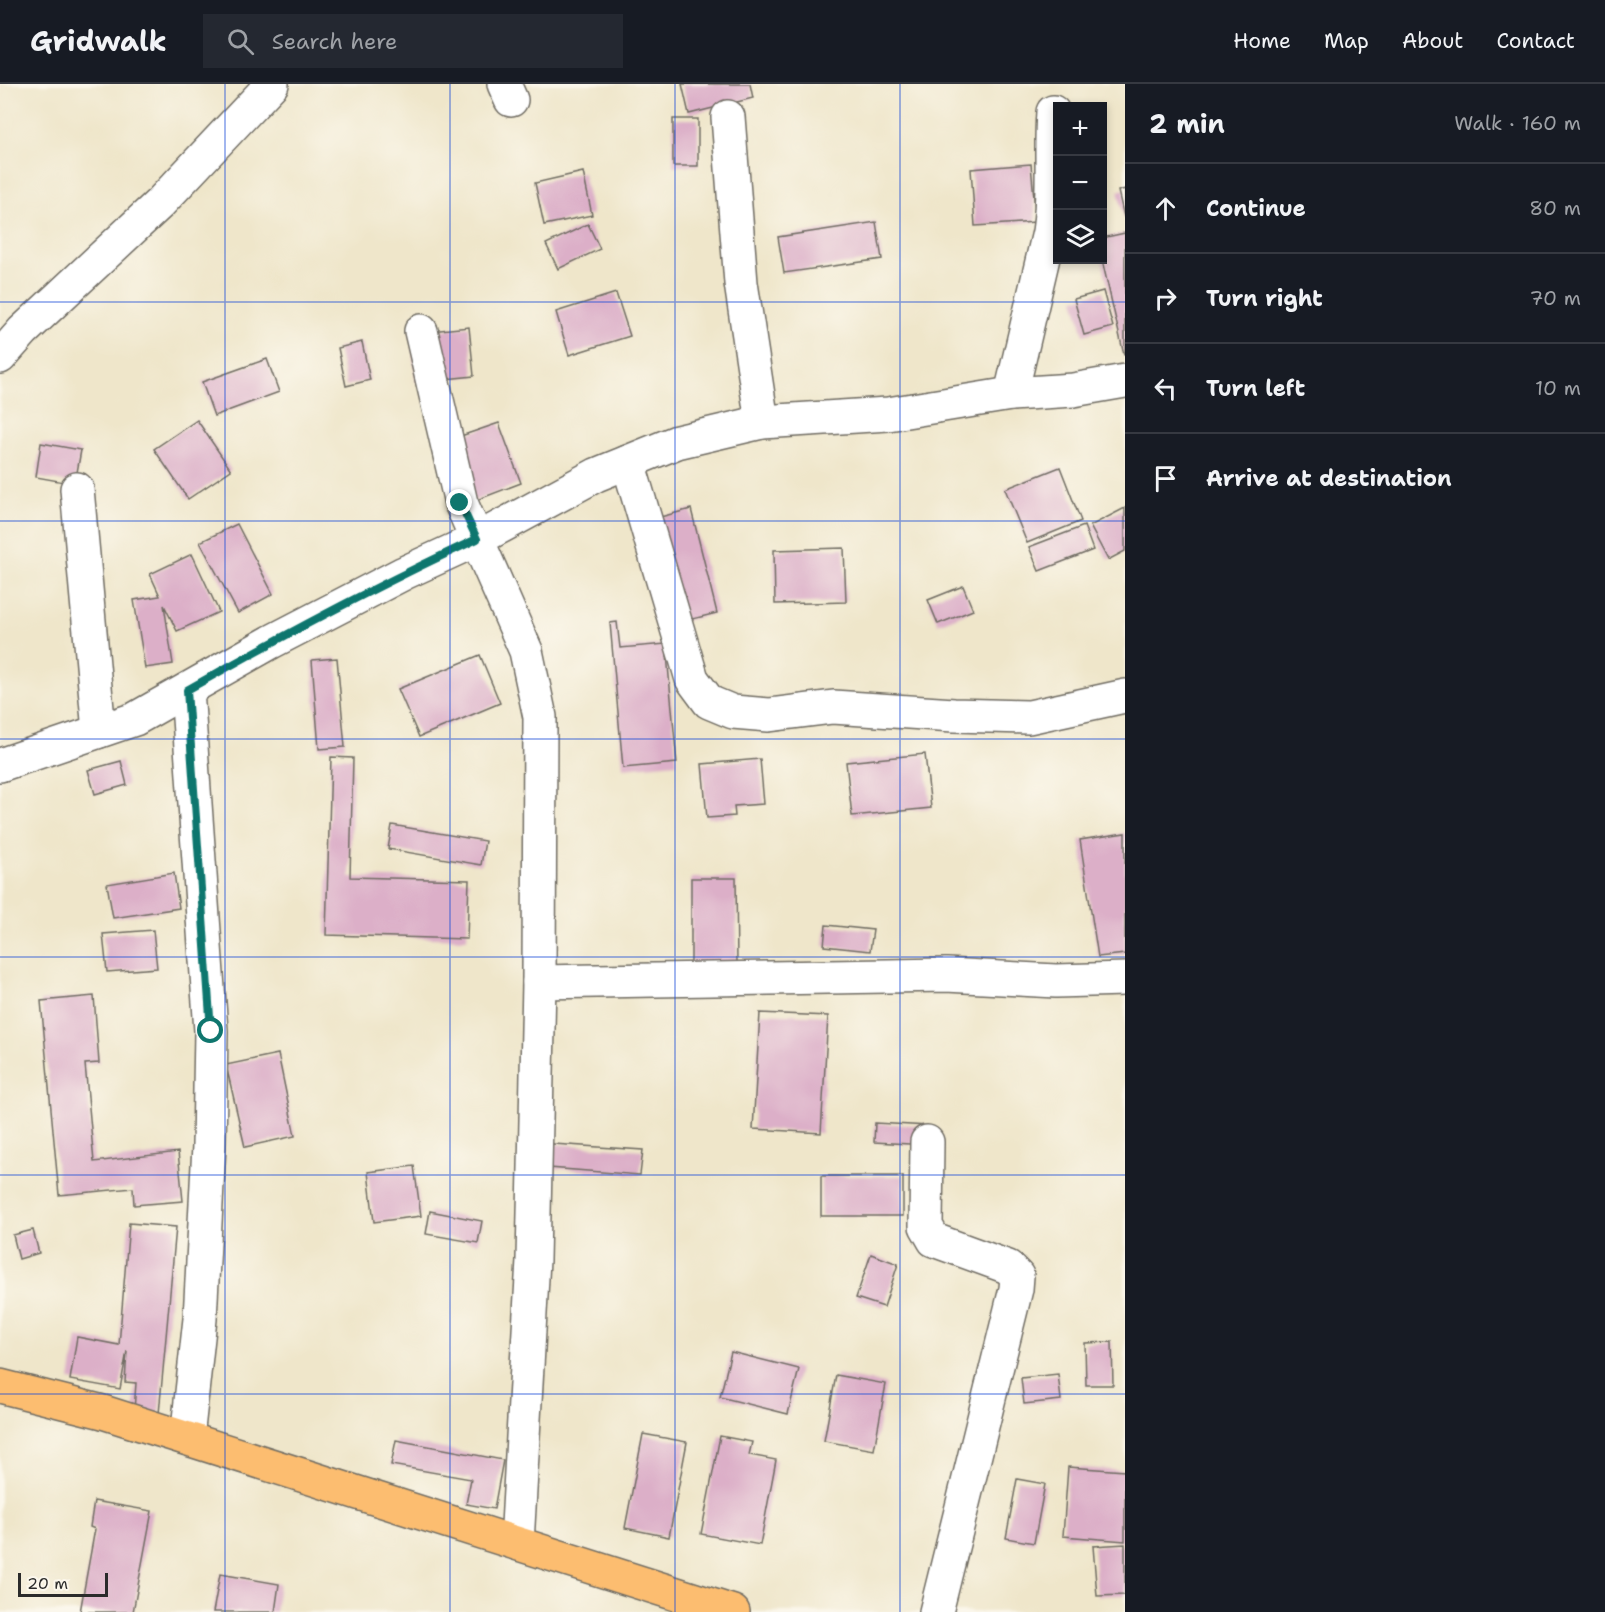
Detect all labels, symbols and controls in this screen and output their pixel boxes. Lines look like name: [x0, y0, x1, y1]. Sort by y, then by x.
search box: [203, 14, 623, 68]
text: Gridwalk: [30, 22, 167, 60]
icon: search: [224, 25, 257, 58]
text: Search here: [272, 27, 398, 56]
text: Home: [1233, 27, 1291, 55]
text: Map: [1324, 27, 1369, 55]
text: About: [1402, 27, 1463, 55]
text: Contact: [1496, 27, 1575, 55]
map controls: [1053, 102, 1107, 264]
button: +: [1053, 102, 1107, 156]
text: 2 min: [1149, 106, 1225, 141]
text: Walk · 160 m: [1454, 110, 1581, 136]
button: −: [1053, 156, 1107, 210]
icon: ahead: [1149, 192, 1182, 225]
text: Continue: [1206, 194, 1306, 223]
text: 80 m: [1529, 195, 1581, 221]
button: layers: [1053, 210, 1107, 264]
icon: right: [1149, 282, 1182, 315]
text: Turn right: [1206, 284, 1323, 313]
text: 70 m: [1529, 285, 1581, 311]
icon: left: [1149, 372, 1182, 405]
text: Turn left: [1206, 374, 1305, 403]
text: 10 m: [1535, 375, 1581, 401]
icon: arrive: [1149, 462, 1182, 495]
text: Arrive at destination: [1206, 464, 1452, 493]
route end: [446, 489, 472, 515]
route start: [197, 1017, 223, 1043]
scale bar: [18, 1570, 108, 1598]
text: 20 m: [27, 1573, 68, 1594]

